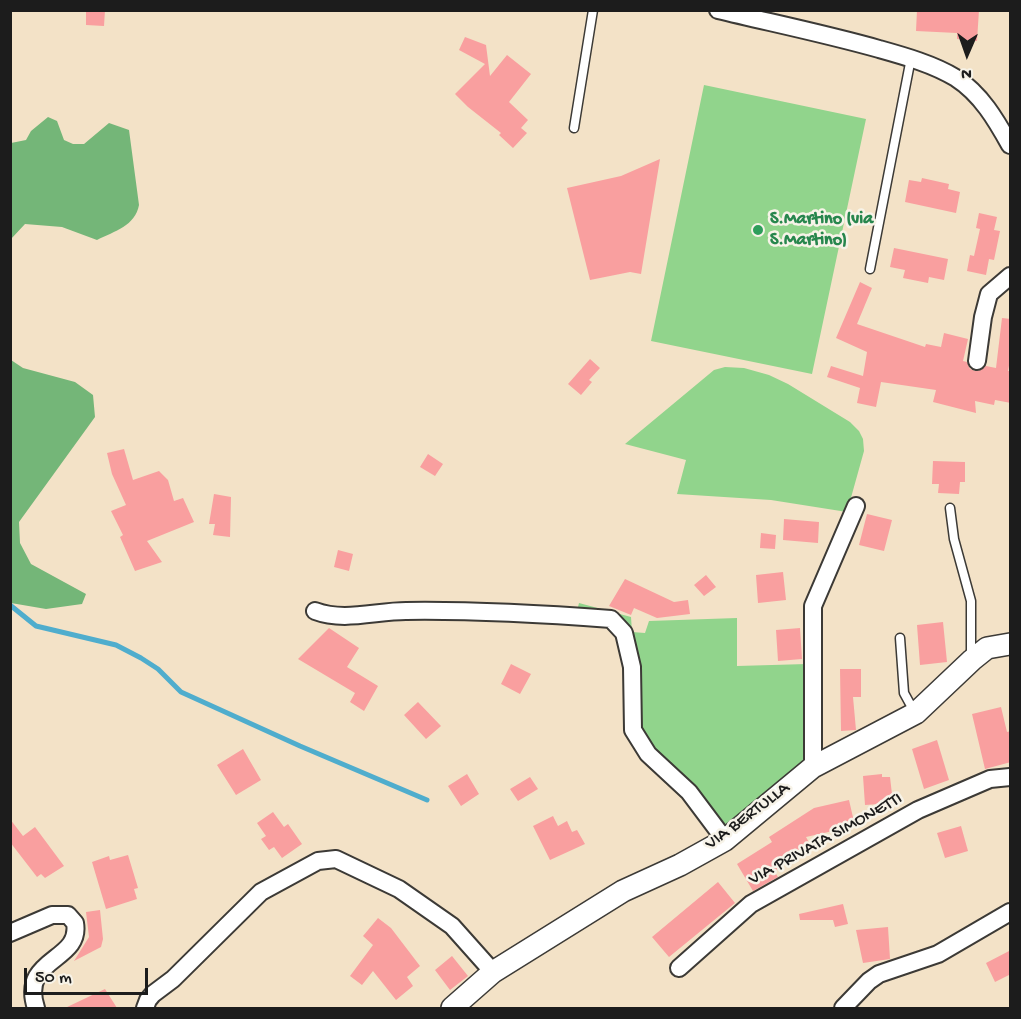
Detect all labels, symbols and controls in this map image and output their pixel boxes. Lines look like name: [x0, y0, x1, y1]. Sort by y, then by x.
north arrow: [937, 24, 997, 84]
text: N: [961, 63, 972, 82]
place label: S.Martino (via S.Martino): [770, 209, 873, 252]
marker: S.Martino (via S.Martino): [751, 223, 765, 237]
street label: VIA BERTULLA: [701, 778, 795, 856]
street label: VIA PRIVATA SIMONETTI: [745, 789, 907, 891]
scale bar: [27, 956, 152, 994]
text: 50 m: [35, 968, 72, 989]

